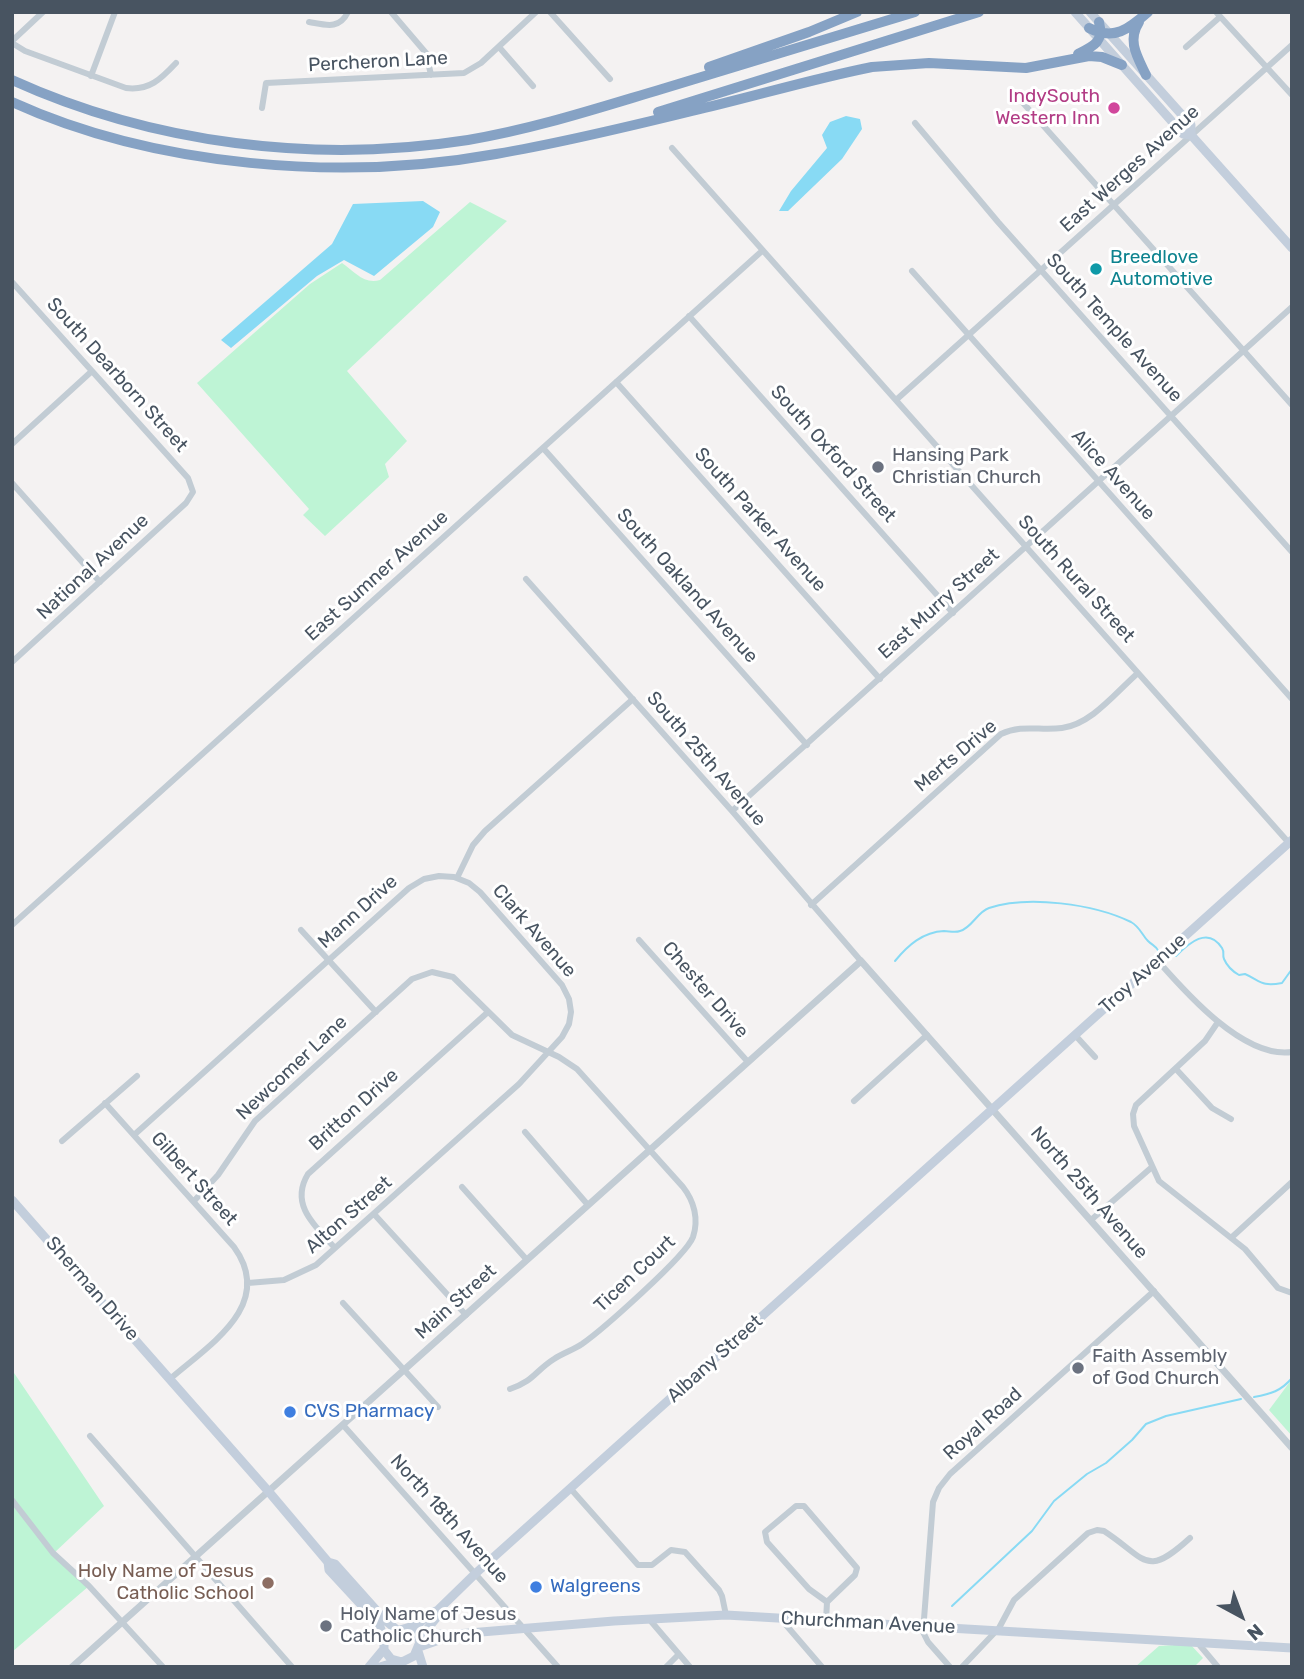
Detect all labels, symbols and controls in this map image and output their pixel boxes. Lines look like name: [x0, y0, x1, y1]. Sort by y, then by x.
street label: Percheron Lane: [308, 47, 448, 77]
place label: IndySouth Western Inn: [995, 86, 1100, 130]
marker: IndySouth Western Inn: [1106, 100, 1122, 116]
street label: East Werges Avenue: [1056, 101, 1204, 237]
place label: Breedlove Automotive: [1110, 247, 1213, 291]
street label: South Temple Avenue: [1041, 249, 1187, 407]
marker: Breedlove Automotive: [1088, 261, 1104, 277]
street label: South Dearborn Street: [42, 293, 192, 457]
street label: South Oxford Street: [765, 381, 901, 527]
street label: Alice Avenue: [1066, 425, 1160, 525]
street label: South Parker Avenue: [689, 443, 831, 597]
place label: Hansing Park Christian Church: [892, 445, 1041, 489]
marker: Hansing Park Christian Church: [870, 459, 886, 475]
street label: South Oakland Avenue: [612, 504, 762, 668]
street label: East Sumner Avenue: [301, 506, 453, 646]
street label: National Avenue: [32, 509, 154, 625]
street label: South Rural Street: [1013, 511, 1139, 647]
street label: East Murry Street: [874, 544, 1004, 664]
street label: South 25th Avenue: [641, 687, 771, 831]
street label: Merts Drive: [910, 715, 1002, 797]
street label: Mann Drive: [314, 870, 402, 954]
street label: Clark Avenue: [487, 880, 581, 982]
street label: Troy Avenue: [1095, 929, 1191, 1019]
street label: Chester Drive: [657, 937, 753, 1043]
street label: Newcomer Lane: [232, 1011, 352, 1125]
street label: Britton Drive: [305, 1064, 403, 1156]
street label: North 25th Avenue: [1025, 1122, 1153, 1264]
street label: Gilbert Street: [146, 1127, 242, 1231]
street label: Alton Street: [301, 1171, 397, 1259]
street label: Ticen Court: [590, 1231, 680, 1317]
street label: Sherman Drive: [41, 1232, 143, 1346]
street label: Main Street: [411, 1260, 501, 1344]
street label: Albany Street: [663, 1310, 767, 1408]
place label: Faith Assembly of God Church: [1092, 1346, 1227, 1390]
marker: Faith Assembly of God Church: [1070, 1360, 1086, 1376]
street label: Royal Road: [939, 1383, 1027, 1465]
place label: CVS Pharmacy: [304, 1401, 434, 1423]
marker: CVS Pharmacy: [282, 1404, 298, 1420]
street label: North 18th Avenue: [385, 1450, 513, 1588]
place label: Holy Name of Jesus Catholic School: [78, 1561, 254, 1605]
marker: Holy Name of Jesus Catholic School: [260, 1575, 276, 1591]
place label: Walgreens: [550, 1576, 641, 1598]
marker: Walgreens: [528, 1579, 544, 1595]
north arrow: [1206, 1581, 1276, 1651]
place label: Holy Name of Jesus Catholic Church: [340, 1604, 516, 1648]
street label: Churchman Avenue: [780, 1607, 956, 1639]
marker: Holy Name of Jesus Catholic Church: [318, 1618, 334, 1634]
text: N: [1242, 1619, 1268, 1645]

